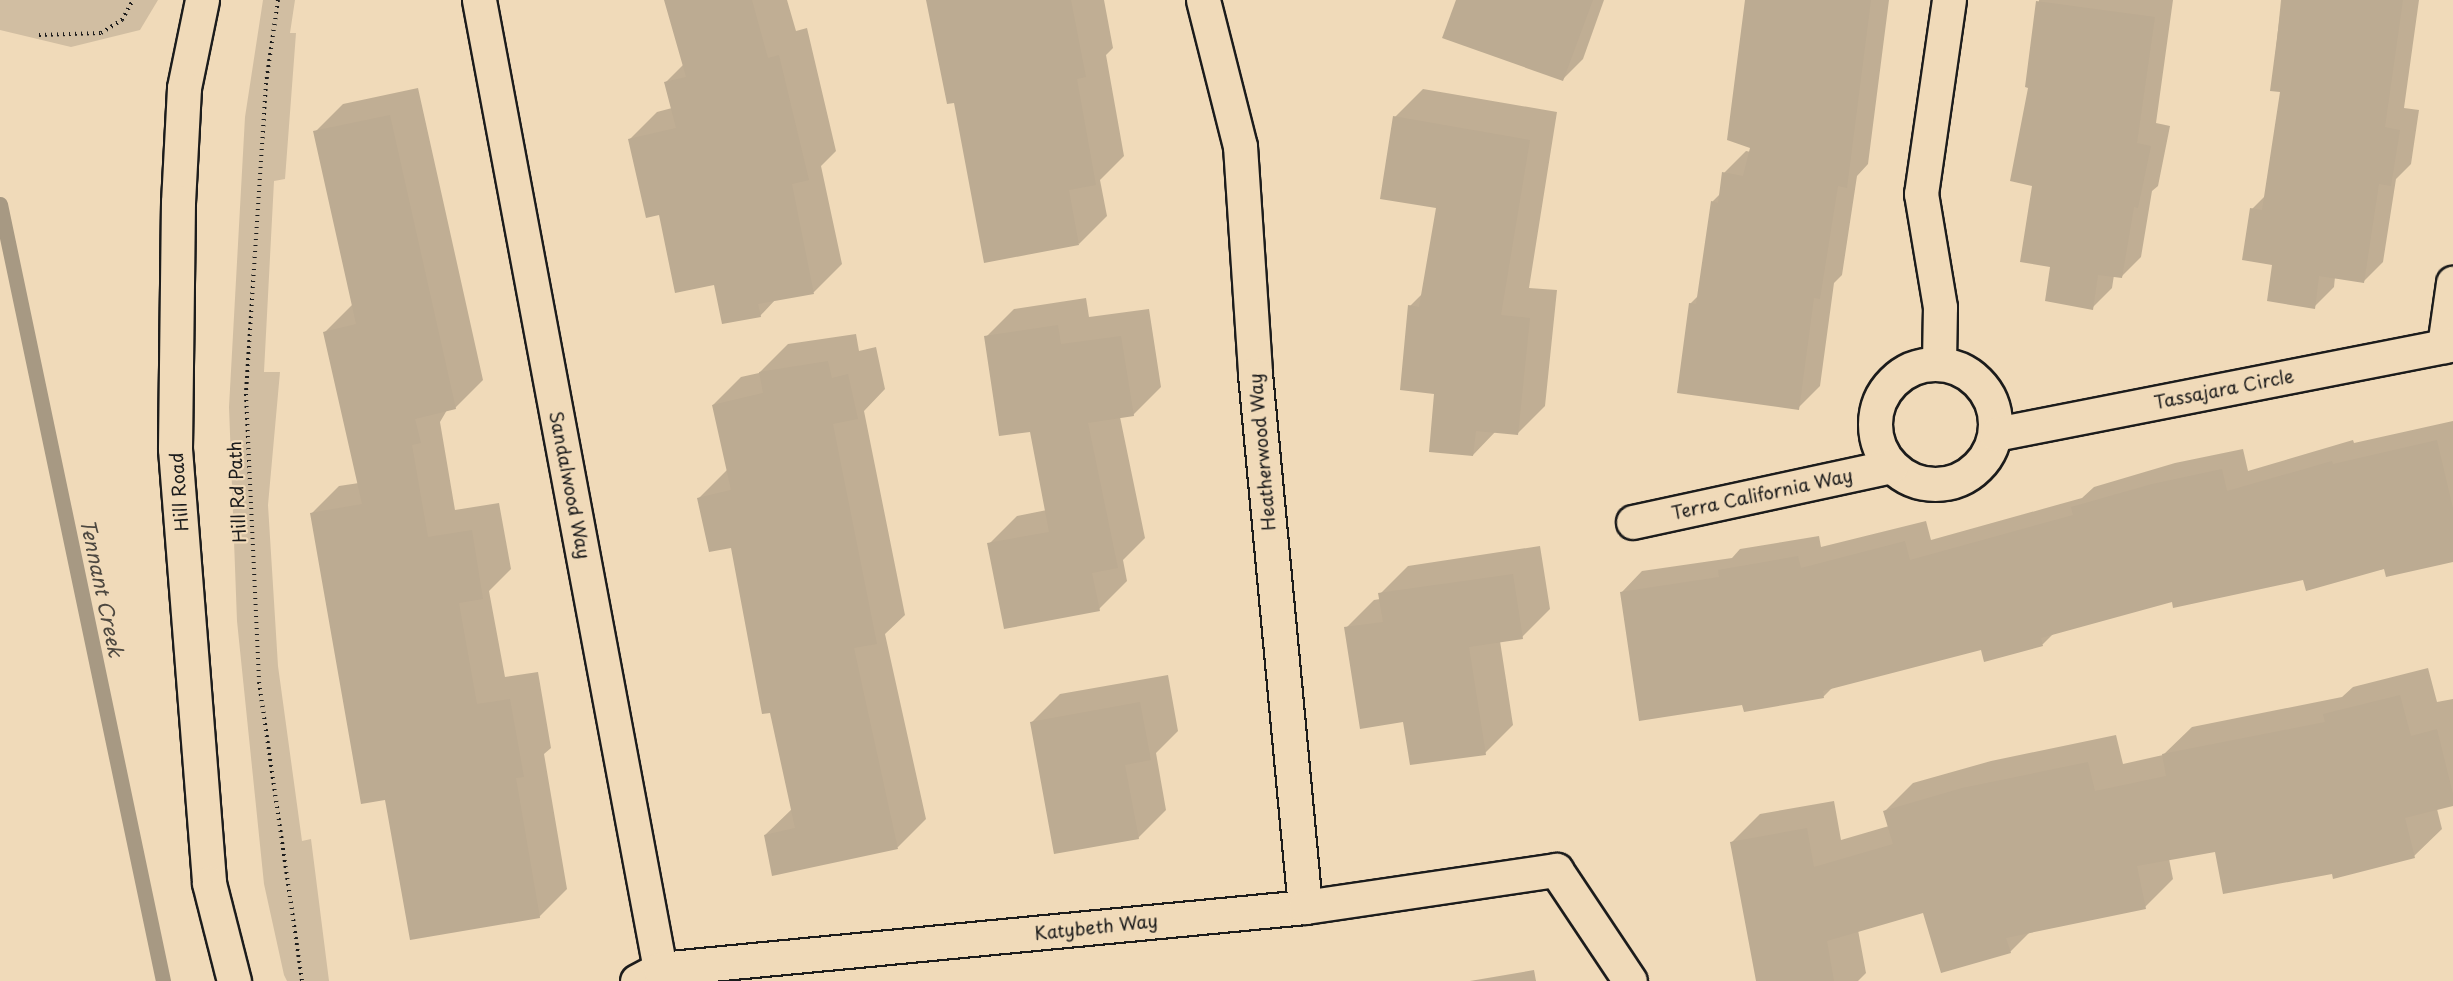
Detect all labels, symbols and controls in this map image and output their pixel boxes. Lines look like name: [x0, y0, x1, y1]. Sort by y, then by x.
street label: Tassajara Circle: [2152, 365, 2296, 413]
street label: Heatherwood Way: [1244, 372, 1280, 532]
street label: Sandalwood Way: [545, 409, 595, 561]
street label: Hill Rd Path: [224, 440, 250, 544]
street label: Hill Road: [165, 452, 193, 532]
street label: Terra California Way: [1670, 464, 1854, 524]
water label: Tennant Creek: [76, 516, 128, 660]
street label: Katybeth Way: [1034, 910, 1158, 944]

